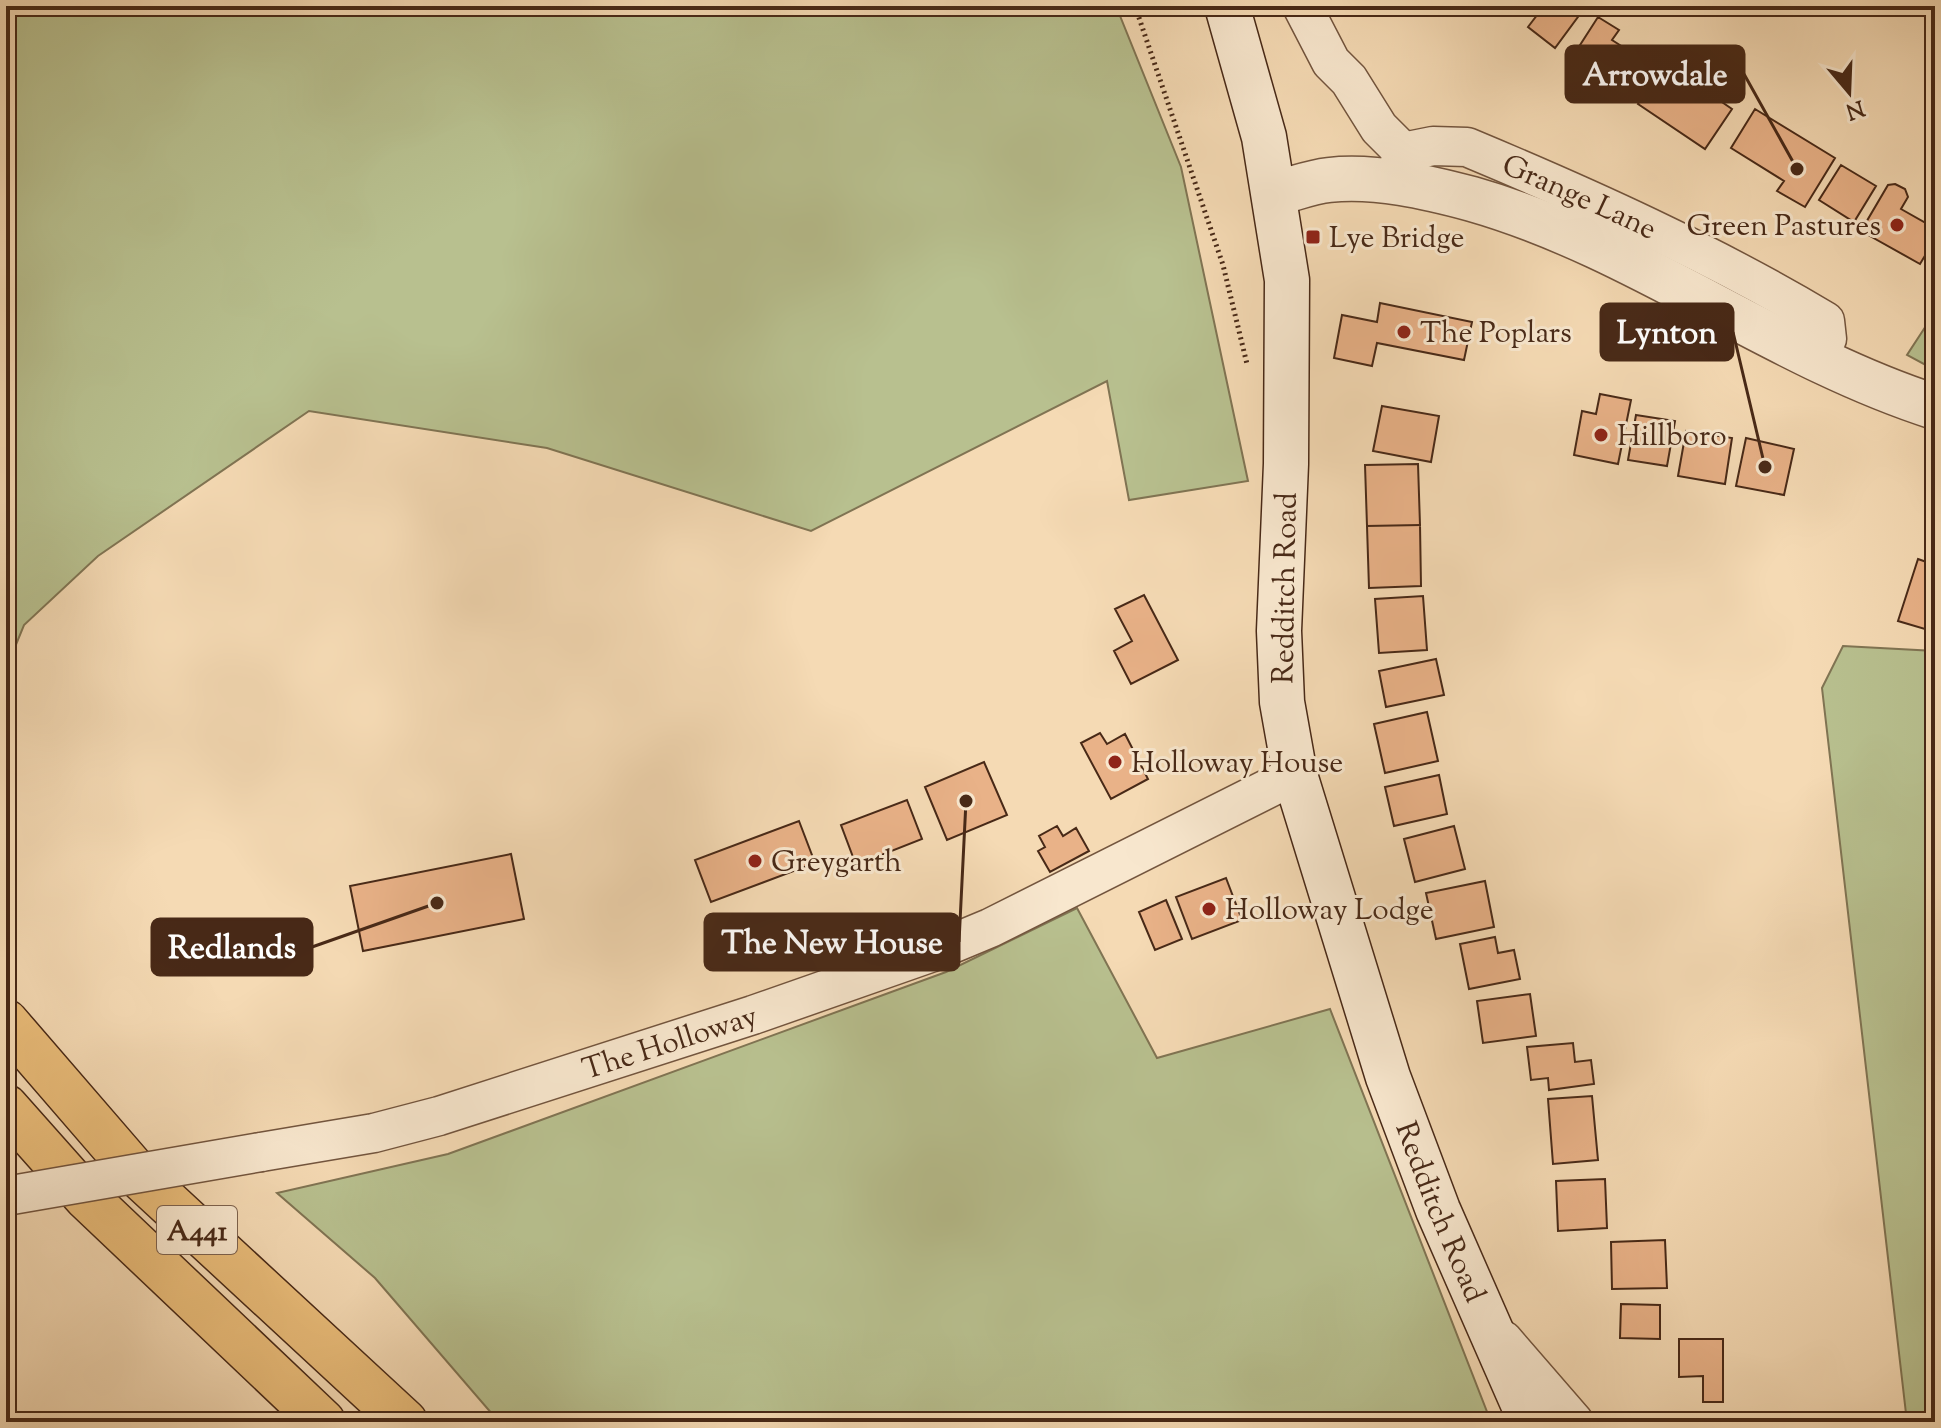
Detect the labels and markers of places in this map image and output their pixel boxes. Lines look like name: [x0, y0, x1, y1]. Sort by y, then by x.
callout: Arrowdale: [1566, 46, 1744, 102]
place label: Green Pastures: [1686, 206, 1881, 249]
marker: Green Pastures: [1888, 216, 1906, 234]
place label: Lye Bridge: [1329, 218, 1465, 261]
marker: Lye Bridge: [1304, 228, 1322, 246]
callout: Lynton: [1601, 304, 1733, 360]
place label: The Poplars: [1420, 313, 1572, 356]
marker: The Poplars: [1395, 323, 1413, 341]
place label: Hillboro: [1617, 416, 1727, 459]
marker: Hillboro: [1592, 426, 1610, 444]
place label: Holloway House: [1131, 743, 1343, 786]
marker: Holloway House: [1106, 753, 1124, 771]
place label: Greygarth: [771, 842, 902, 885]
marker: Greygarth: [746, 852, 764, 870]
place label: Holloway Lodge: [1225, 890, 1434, 933]
marker: Holloway Lodge: [1200, 900, 1218, 918]
callout: The New House: [705, 914, 959, 970]
callout: Redlands: [152, 919, 312, 975]

